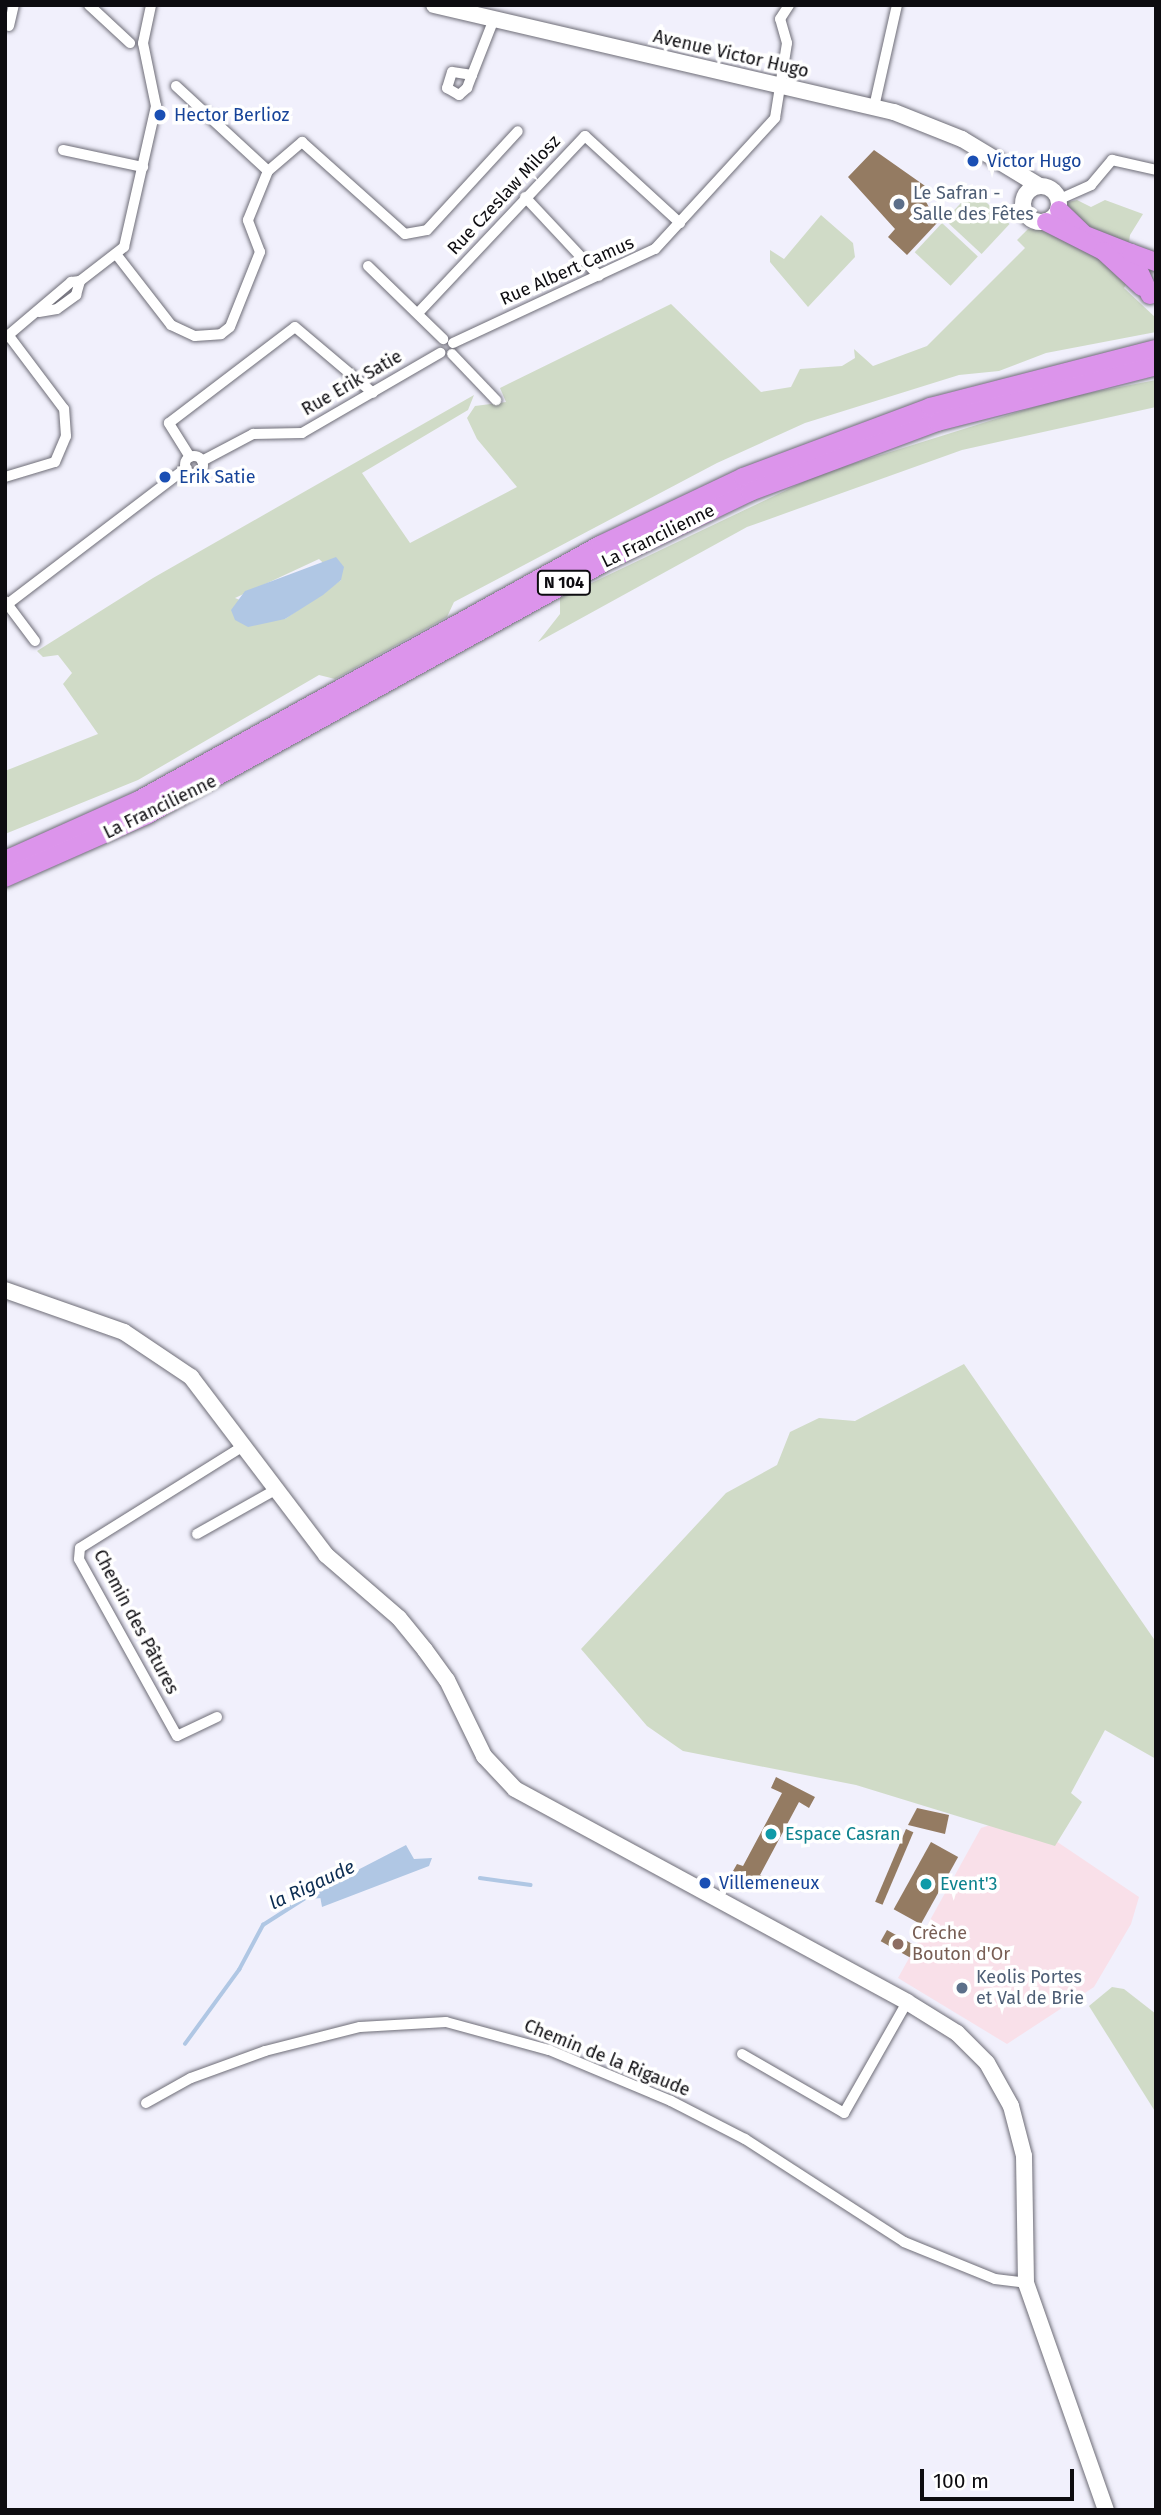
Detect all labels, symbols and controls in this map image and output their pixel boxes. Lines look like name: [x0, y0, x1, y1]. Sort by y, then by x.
street label: Avenue Victor Hugo: [651, 26, 811, 82]
place label: Hector Berlioz: [174, 104, 289, 126]
marker: Hector Berlioz: [152, 107, 168, 123]
street label: Rue Czeslaw Milosz: [443, 131, 565, 259]
place label: Victor Hugo: [987, 150, 1081, 172]
marker: Victor Hugo: [965, 153, 981, 169]
place label: Le Safran - Salle des Fêtes: [913, 183, 1034, 226]
marker: Le Safran - Salle des Fêtes: [891, 196, 907, 212]
street label: Rue Albert Camus: [497, 232, 637, 310]
street label: Rue Erik Satie: [298, 346, 406, 420]
place label: Erik Satie: [179, 466, 255, 488]
marker: Erik Satie: [157, 469, 173, 485]
street label: La Francilienne: [598, 499, 718, 573]
road number: N 104: [536, 570, 592, 596]
street label: La Francilienne: [100, 770, 220, 844]
street label: Chemin des Pâtures: [89, 1546, 183, 1698]
place label: Espace Casran: [785, 1823, 901, 1845]
marker: Espace Casran: [763, 1826, 779, 1842]
water label: la Rigaude: [266, 1855, 358, 1915]
place label: Villemeneux: [719, 1872, 819, 1894]
place label: Event'3: [940, 1873, 998, 1895]
marker: Villemeneux: [697, 1875, 713, 1891]
marker: Event'3: [918, 1876, 934, 1892]
place label: Crèche Bouton d'Or: [912, 1923, 1010, 1966]
marker: Crèche Bouton d'Or: [890, 1936, 906, 1952]
place label: Keolis Portes et Val de Brie: [976, 1967, 1084, 2010]
marker: Keolis Portes et Val de Brie: [954, 1980, 970, 1996]
street label: Chemin de la Rigaude: [521, 2015, 693, 2101]
scale bar: [923, 2456, 1077, 2500]
text: 100 m: [933, 2468, 989, 2494]

